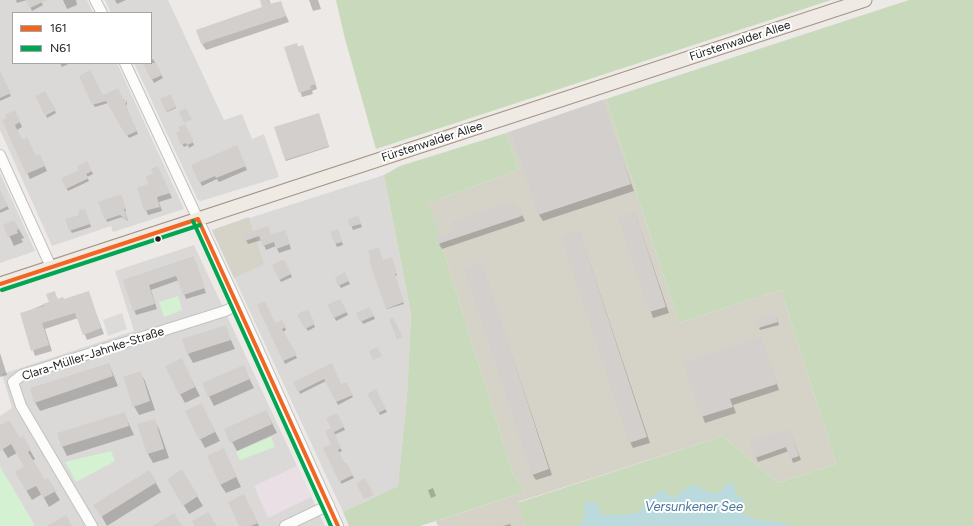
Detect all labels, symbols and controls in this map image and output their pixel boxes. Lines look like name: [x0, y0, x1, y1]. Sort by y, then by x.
legend: [12, 12, 152, 64]
street label: Fürstenwalder Allee: [688, 18, 792, 64]
text: 161: [50, 21, 67, 35]
text: N61: [50, 41, 71, 55]
street label: Fürstenwalder Allee: [380, 119, 484, 165]
unlabelled marker: [153, 234, 163, 244]
street label: Clara-Müller-Jahnke-Straße: [20, 324, 166, 384]
water label: Versunkener See: [645, 499, 743, 515]

